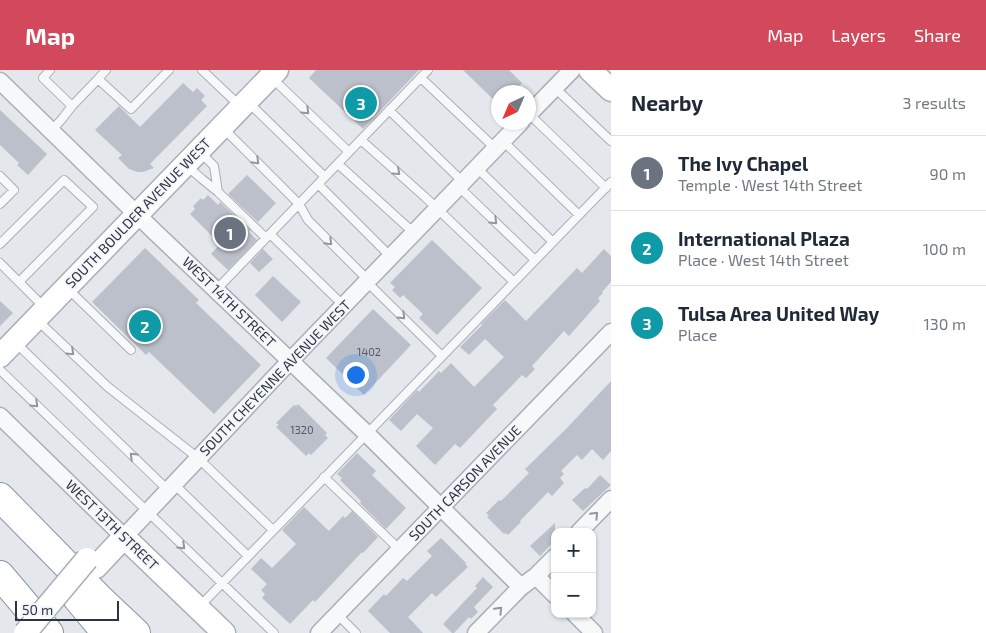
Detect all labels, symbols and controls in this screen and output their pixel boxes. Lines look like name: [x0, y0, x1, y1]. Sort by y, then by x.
text: Map: [25, 21, 75, 50]
text: Map: [767, 24, 803, 46]
text: Layers: [831, 24, 886, 46]
text: Share: [914, 24, 961, 46]
pin: 3: [345, 84, 377, 122]
north arrow: [491, 85, 536, 130]
text: Nearby: [631, 90, 703, 115]
text: 3 results: [903, 93, 966, 112]
one-way arrow: [300, 105, 309, 114]
street label: SOUTH BOULDER AVENUE WEST: [61, 134, 214, 291]
text: The Ivy Chapel: [678, 152, 808, 175]
one-way arrow: [250, 155, 259, 164]
text: 1: [644, 164, 650, 183]
text: 90 m: [930, 164, 966, 183]
one-way arrow: [392, 167, 401, 176]
text: Temple · West 14th Street: [678, 175, 862, 194]
pin: 1: [214, 214, 246, 252]
one-way arrow: [488, 215, 497, 224]
text: International Plaza: [678, 227, 850, 250]
one-way arrow: [324, 236, 333, 245]
text: 2: [642, 239, 652, 258]
text: 100 m: [923, 239, 966, 258]
text: Place · West 14th Street: [678, 250, 849, 269]
street label: WEST 14TH STREET: [179, 253, 279, 350]
street label: SOUTH CHEYENNE AVENUE WEST: [196, 296, 354, 459]
text: Tulsa Area United Way: [678, 302, 879, 325]
pin: 2: [129, 307, 161, 345]
one-way arrow: [396, 310, 405, 319]
text: 3: [642, 314, 652, 333]
text: 130 m: [924, 314, 966, 333]
text: Place: [678, 325, 717, 344]
house number: 1402: [357, 345, 381, 358]
one-way arrow: [65, 346, 74, 355]
your location: [343, 362, 369, 388]
one-way arrow: [30, 398, 39, 407]
street label: SOUTH CARSON AVENUE: [405, 421, 524, 544]
house number: 1320: [290, 423, 314, 436]
one-way arrow: [130, 453, 139, 462]
street label: WEST 13TH STREET: [62, 476, 162, 573]
one-way arrow: [589, 512, 598, 521]
map controls: [551, 528, 596, 618]
button: +: [551, 528, 596, 573]
one-way arrow: [177, 540, 186, 549]
button: −: [551, 573, 596, 618]
scale bar: [15, 598, 119, 621]
text: 50 m: [22, 601, 53, 618]
one-way arrow: [493, 607, 502, 616]

